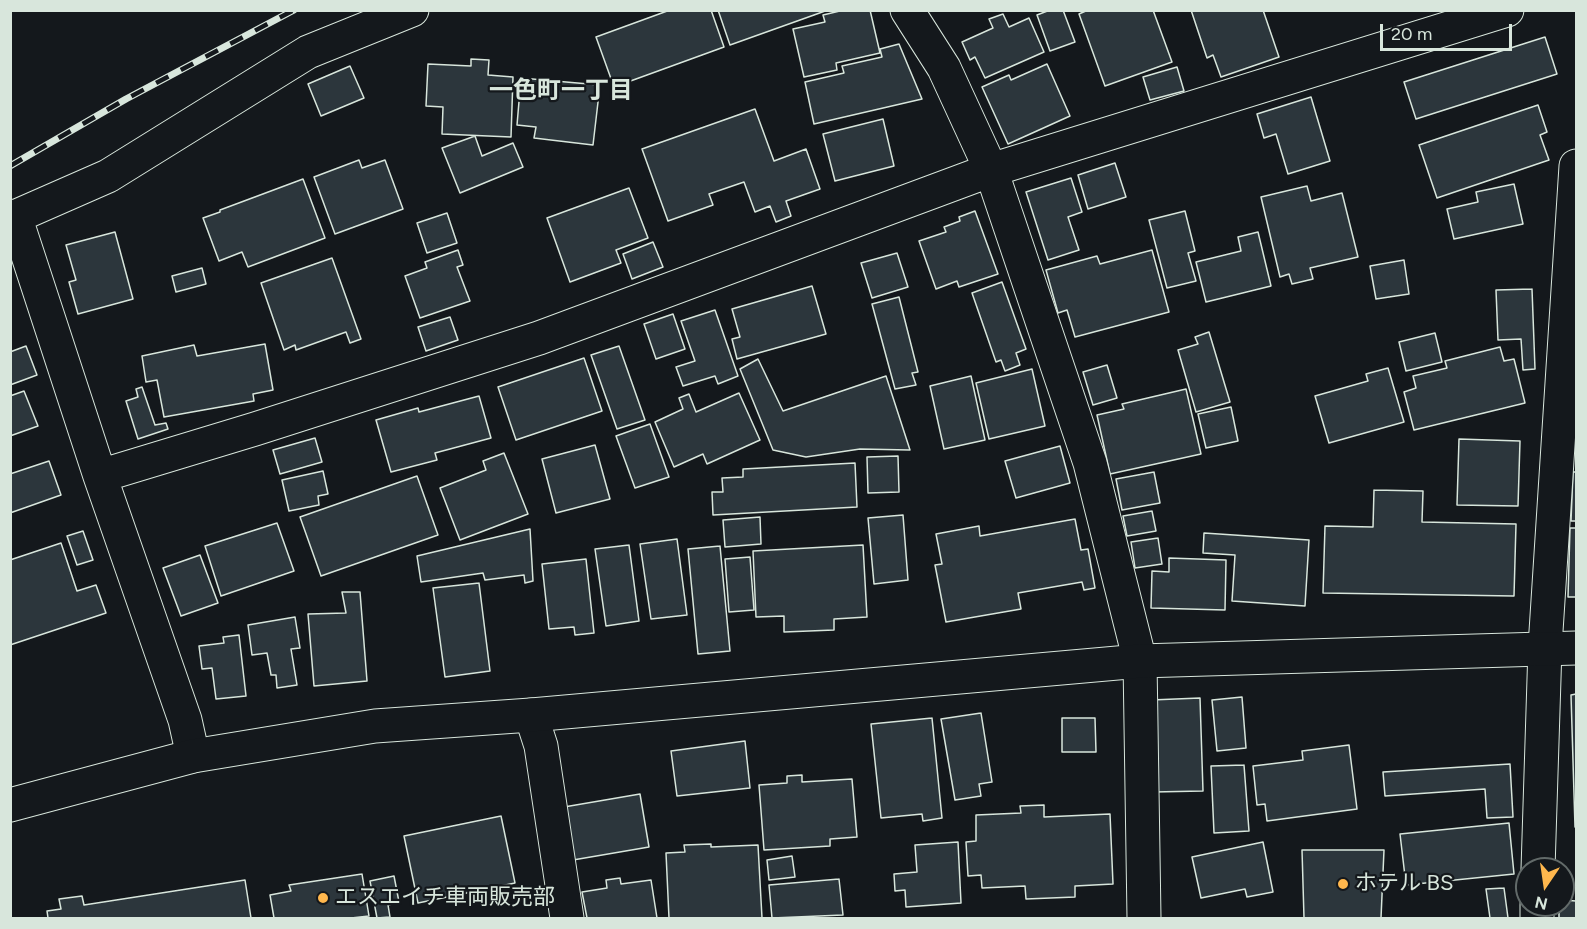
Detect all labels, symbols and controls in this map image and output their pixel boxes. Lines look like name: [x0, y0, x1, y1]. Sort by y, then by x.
scale bar: [1383, 12, 1515, 50]
text: 20 m: [1391, 23, 1432, 45]
district label: 一色町一丁目: [489, 77, 633, 105]
north arrow: [1515, 857, 1575, 917]
place label: ホテル BS: [1355, 871, 1453, 897]
marker: ホテル BS: [1336, 877, 1350, 891]
place label: エスエイチ車両販売部: [335, 885, 555, 911]
marker: エスエイチ車両販売部: [316, 891, 330, 905]
text: N: [1533, 892, 1549, 914]

